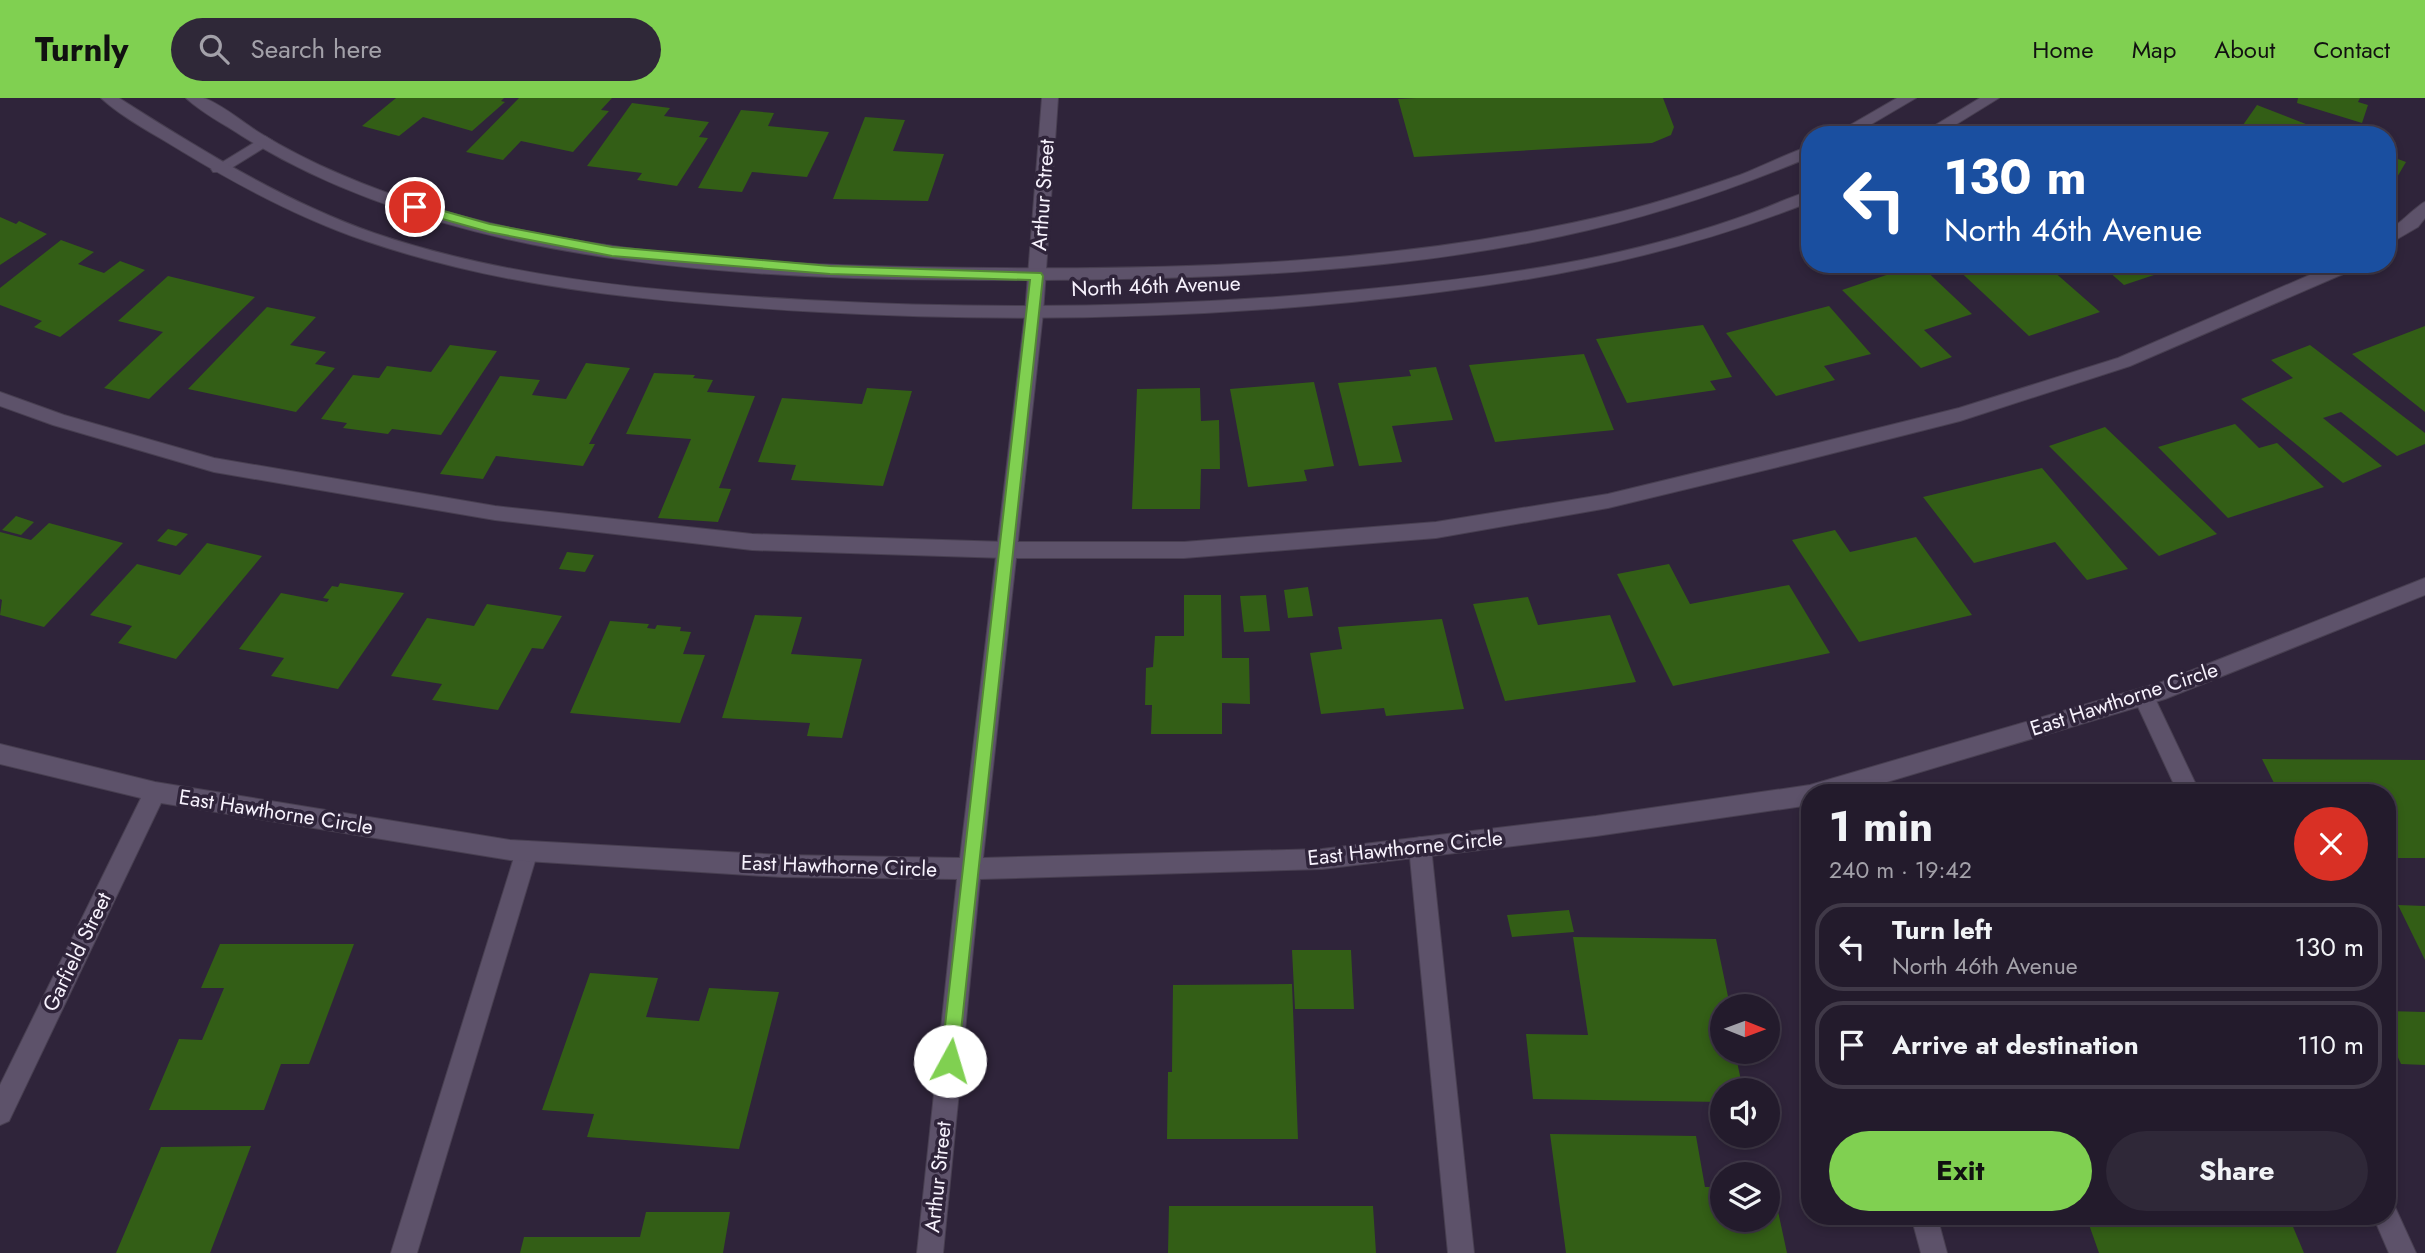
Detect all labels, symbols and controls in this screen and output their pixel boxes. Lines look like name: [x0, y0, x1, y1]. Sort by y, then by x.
search box: [171, 18, 661, 81]
text: Turnly: [35, 26, 129, 73]
icon: search: [195, 30, 233, 68]
text: Search here: [251, 30, 382, 68]
text: Home: [2032, 32, 2094, 67]
text: Map: [2132, 32, 2176, 67]
text: About: [2214, 32, 2275, 67]
text: Contact: [2313, 32, 2390, 67]
street label: Arthur Street: [1024, 138, 1062, 252]
text: 130 m: [1944, 142, 2087, 212]
icon: left: [1829, 154, 1920, 245]
pin: [385, 177, 445, 237]
icon: arrive: [396, 188, 434, 226]
text: North 46th Avenue: [1944, 207, 2202, 253]
street label: North 46th Avenue: [1071, 268, 1241, 304]
street label: East Hawthorne Circle: [2026, 654, 2222, 744]
street label: East Hawthorne Circle: [177, 782, 375, 842]
text: 1 min: [1829, 796, 1933, 857]
button: close: [2294, 807, 2368, 881]
street label: East Hawthorne Circle: [1306, 823, 1504, 873]
street label: East Hawthorne Circle: [741, 848, 938, 884]
text: 240 m · 19:42: [1829, 853, 1972, 887]
street label: Garfield Street: [35, 887, 119, 1017]
text: Turn left: [1892, 911, 1992, 949]
icon: left: [1833, 928, 1871, 966]
text: 130 m: [2294, 928, 2364, 966]
text: North 46th Avenue: [1892, 949, 2078, 983]
north arrow: [1710, 994, 1780, 1064]
map controls: [1710, 994, 1780, 1232]
position arrow: [913, 1024, 987, 1098]
icon: arrive: [1833, 1026, 1871, 1064]
text: Arrive at destination: [1892, 1026, 2139, 1064]
text: 110 m: [2297, 1026, 2364, 1064]
button: sound: [1710, 1078, 1780, 1148]
street label: Arthur Street: [917, 1120, 959, 1234]
button: Exit: [1829, 1131, 2092, 1211]
button: Share: [2106, 1131, 2368, 1211]
button: layers: [1710, 1162, 1780, 1232]

